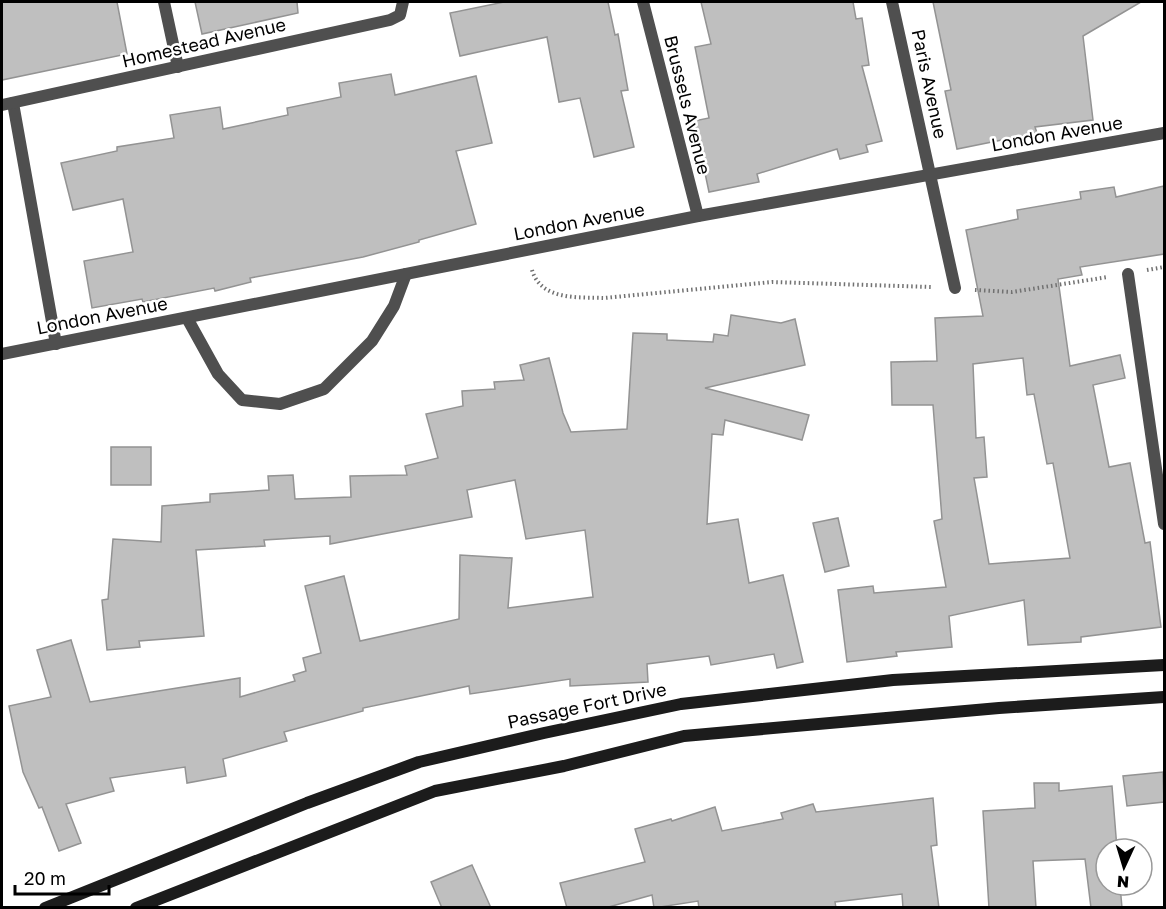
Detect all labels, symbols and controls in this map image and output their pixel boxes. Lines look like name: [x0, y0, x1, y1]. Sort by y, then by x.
street label: Homestead Avenue: [120, 12, 288, 72]
street label: Paris Avenue: [908, 27, 952, 140]
street label: Brussels Avenue: [660, 33, 716, 177]
street label: London Avenue: [989, 111, 1124, 155]
street label: London Avenue: [511, 198, 646, 244]
street label: London Avenue: [34, 292, 169, 338]
street label: Passage Fort Drive: [505, 677, 668, 733]
north arrow: [1094, 837, 1154, 897]
scale bar: [15, 858, 110, 896]
text: 20 m: [24, 867, 66, 889]
text: N: [1116, 872, 1130, 892]

